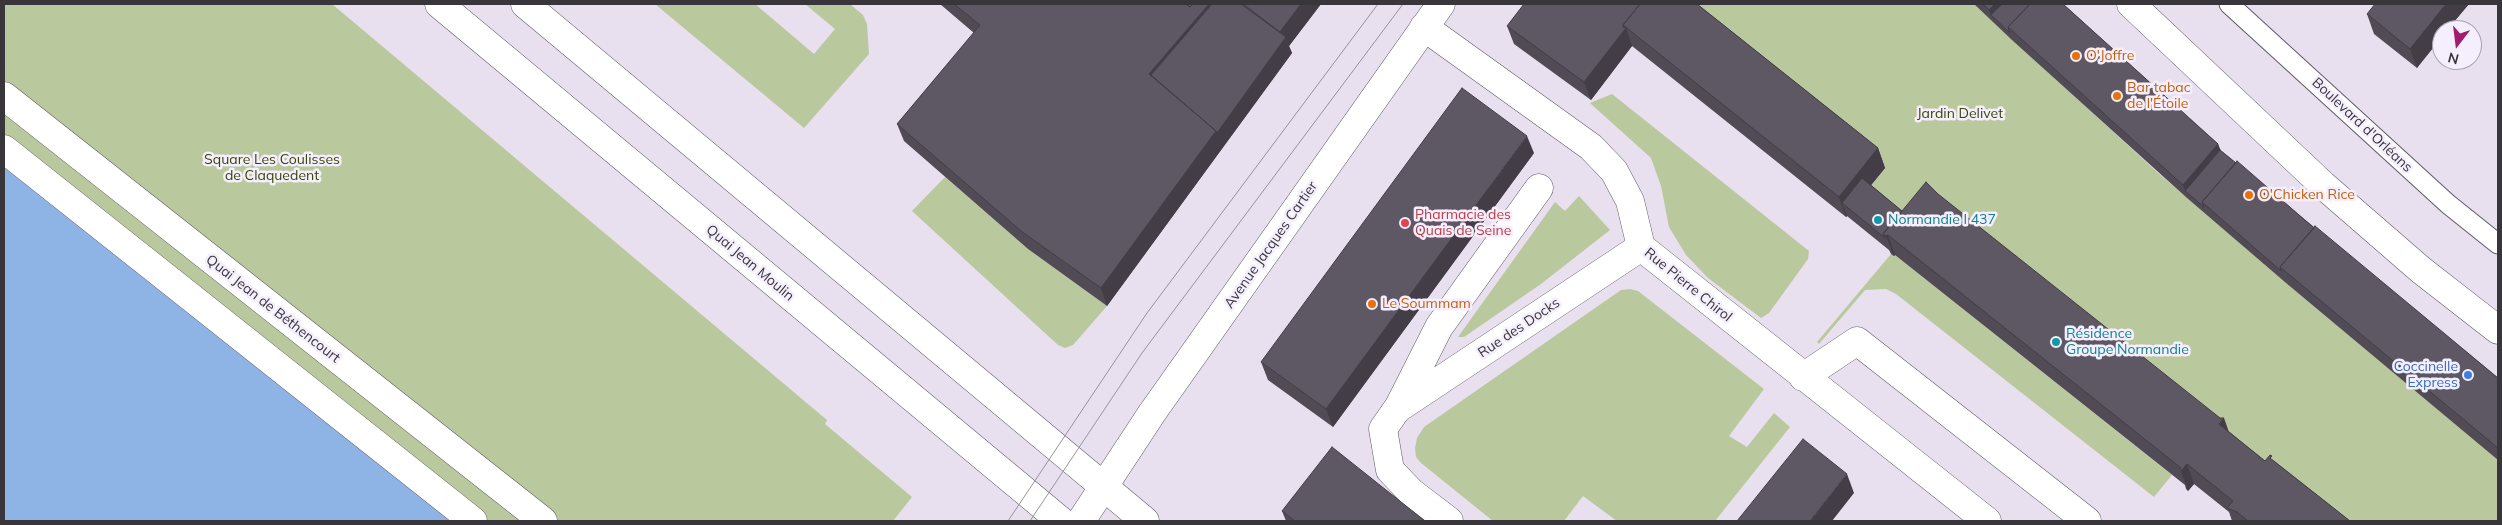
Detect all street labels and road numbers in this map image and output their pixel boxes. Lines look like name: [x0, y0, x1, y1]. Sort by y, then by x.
street label: Boulevard d'Orléans: [2308, 74, 2416, 176]
street label: Avenue Jacques Cartier: [1221, 178, 1321, 312]
street label: Quai Jean Moulin: [703, 221, 797, 305]
street label: Rue Pierre Chirol: [1641, 245, 1735, 325]
street label: Quai Jean de Béthencourt: [203, 251, 343, 367]
street label: Rue des Docks: [1475, 294, 1563, 362]

